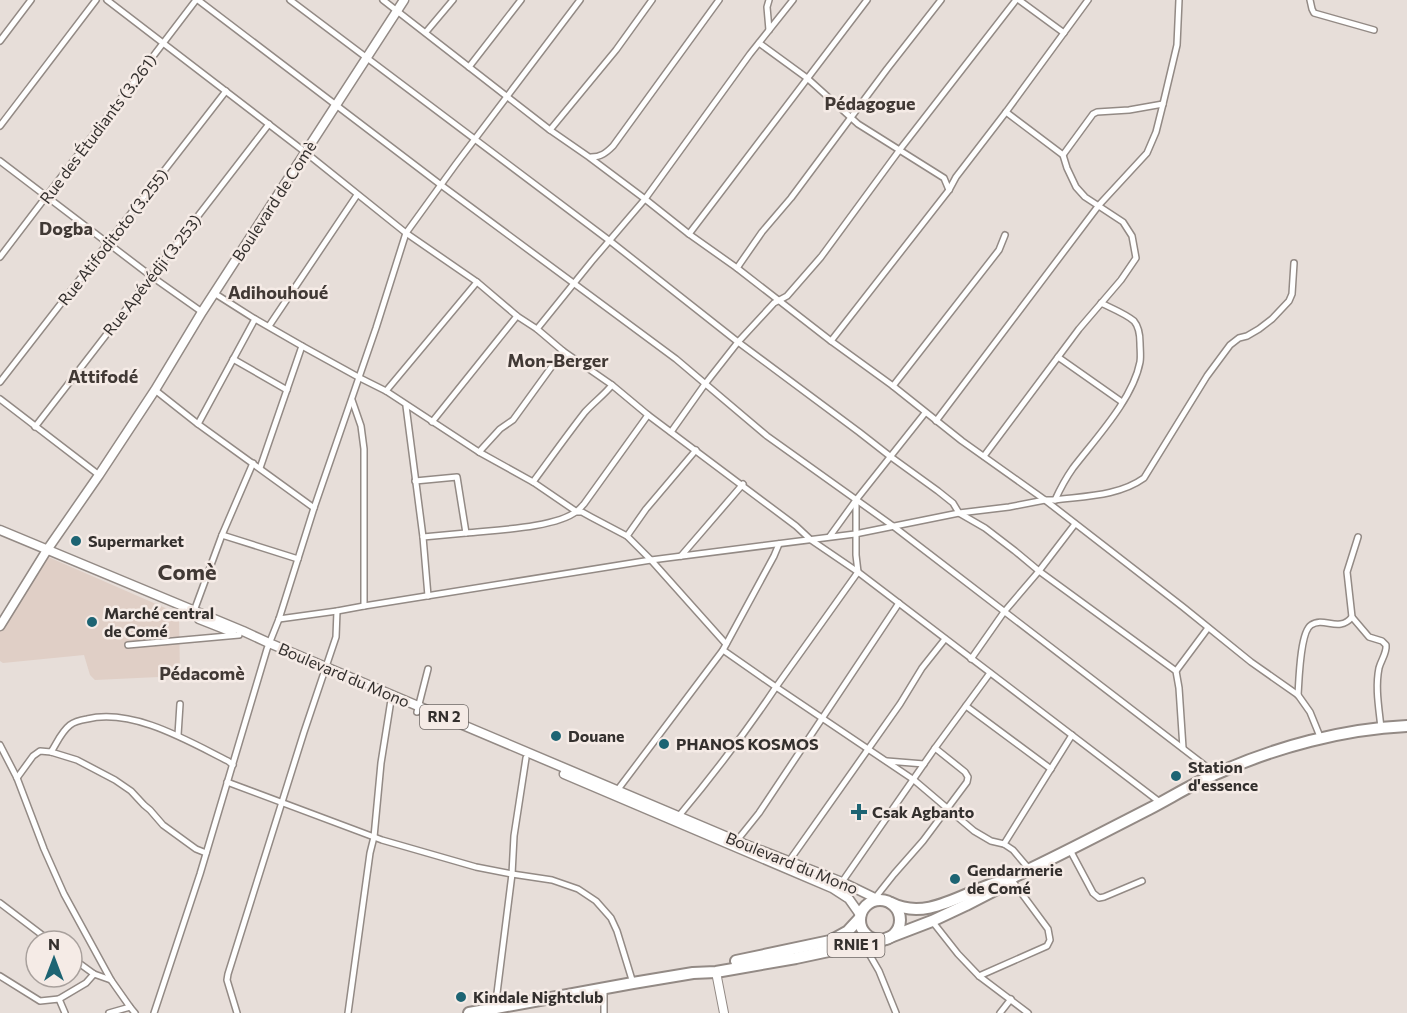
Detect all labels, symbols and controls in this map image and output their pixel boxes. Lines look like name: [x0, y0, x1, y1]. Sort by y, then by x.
street label: Rue des Étudiants (3.261): [35, 50, 160, 207]
district label: Pédagogue: [824, 92, 916, 114]
street label: Boulevard de Comè: [228, 137, 320, 264]
street label: Rue Atifoditoto (3.255): [53, 165, 172, 309]
street label: Rue Apévédji (3.253): [98, 210, 205, 339]
district label: Dogba: [39, 217, 93, 239]
district label: Adihouhoué: [228, 281, 328, 303]
district label: Mon-Berger: [507, 349, 609, 371]
district label: Attifodé: [68, 365, 138, 387]
place label: Supermarket: [88, 531, 184, 550]
marker: Supermarket: [69, 534, 83, 548]
district label: Comè: [158, 558, 216, 585]
place label: Marché central de Comé: [104, 603, 214, 640]
marker: Marché central de Comé: [85, 615, 99, 629]
street label: Boulevard du Mono: [276, 638, 413, 711]
district label: Pédacomè: [159, 662, 245, 684]
road number: RN 2: [420, 705, 468, 729]
place label: Douane: [568, 726, 625, 745]
marker: Douane: [549, 729, 563, 743]
place label: PHANOS KOSMOS: [676, 734, 819, 753]
marker: PHANOS KOSMOS: [657, 737, 671, 751]
place label: Station d'essence: [1188, 757, 1258, 794]
marker: Station d'essence: [1169, 769, 1183, 783]
place label: Csak Agbanto: [872, 802, 975, 821]
marker: Csak Agbanto: [850, 803, 868, 821]
street label: Boulevard du Mono: [723, 827, 861, 898]
place label: Gendarmerie de Comé: [967, 860, 1063, 897]
marker: Gendarmerie de Comé: [948, 872, 962, 886]
north arrow: [24, 929, 84, 989]
road number: RNIE 1: [828, 933, 884, 957]
text: N: [48, 934, 60, 953]
place label: Kindale Nightclub: [473, 987, 603, 1006]
marker: Kindale Nightclub: [454, 990, 468, 1004]

